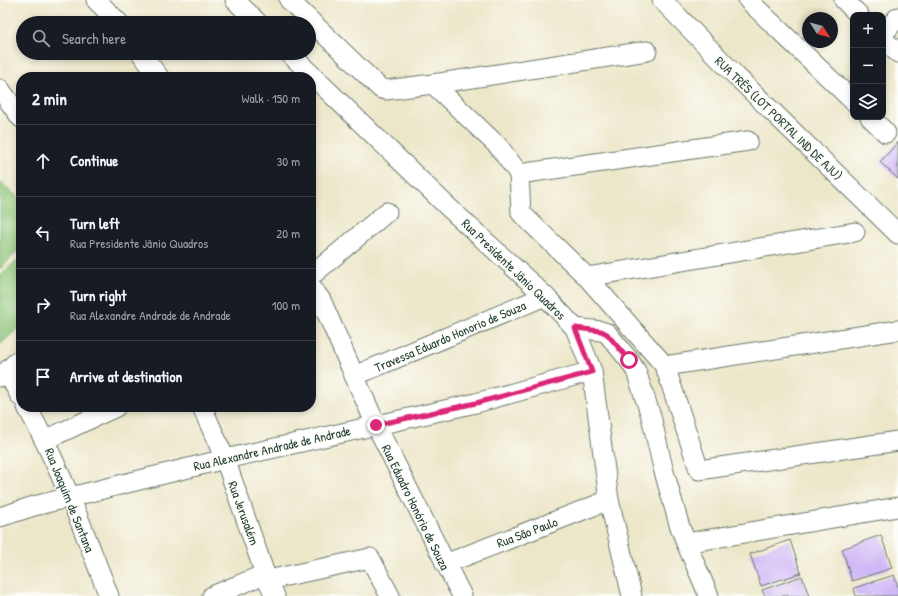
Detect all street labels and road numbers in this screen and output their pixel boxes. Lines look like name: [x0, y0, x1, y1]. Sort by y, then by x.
street label: RUA TRÊS (LOT PORTAL IND DE AJU): [711, 52, 847, 184]
street label: Rua Presidente Jânio Quadros: [458, 214, 570, 324]
street label: Travessa Eduardo Honorio de Souza: [371, 296, 529, 376]
street label: Rua Alexandre Andrade de Andrade: [192, 421, 352, 475]
street label: Rua Eduadro Honório de Souza: [378, 441, 454, 573]
street label: Rua Joaquim de Santana: [41, 445, 99, 555]
street label: Rua Jerusalém: [224, 478, 264, 548]
street label: Rua São Paulo: [494, 512, 560, 552]

